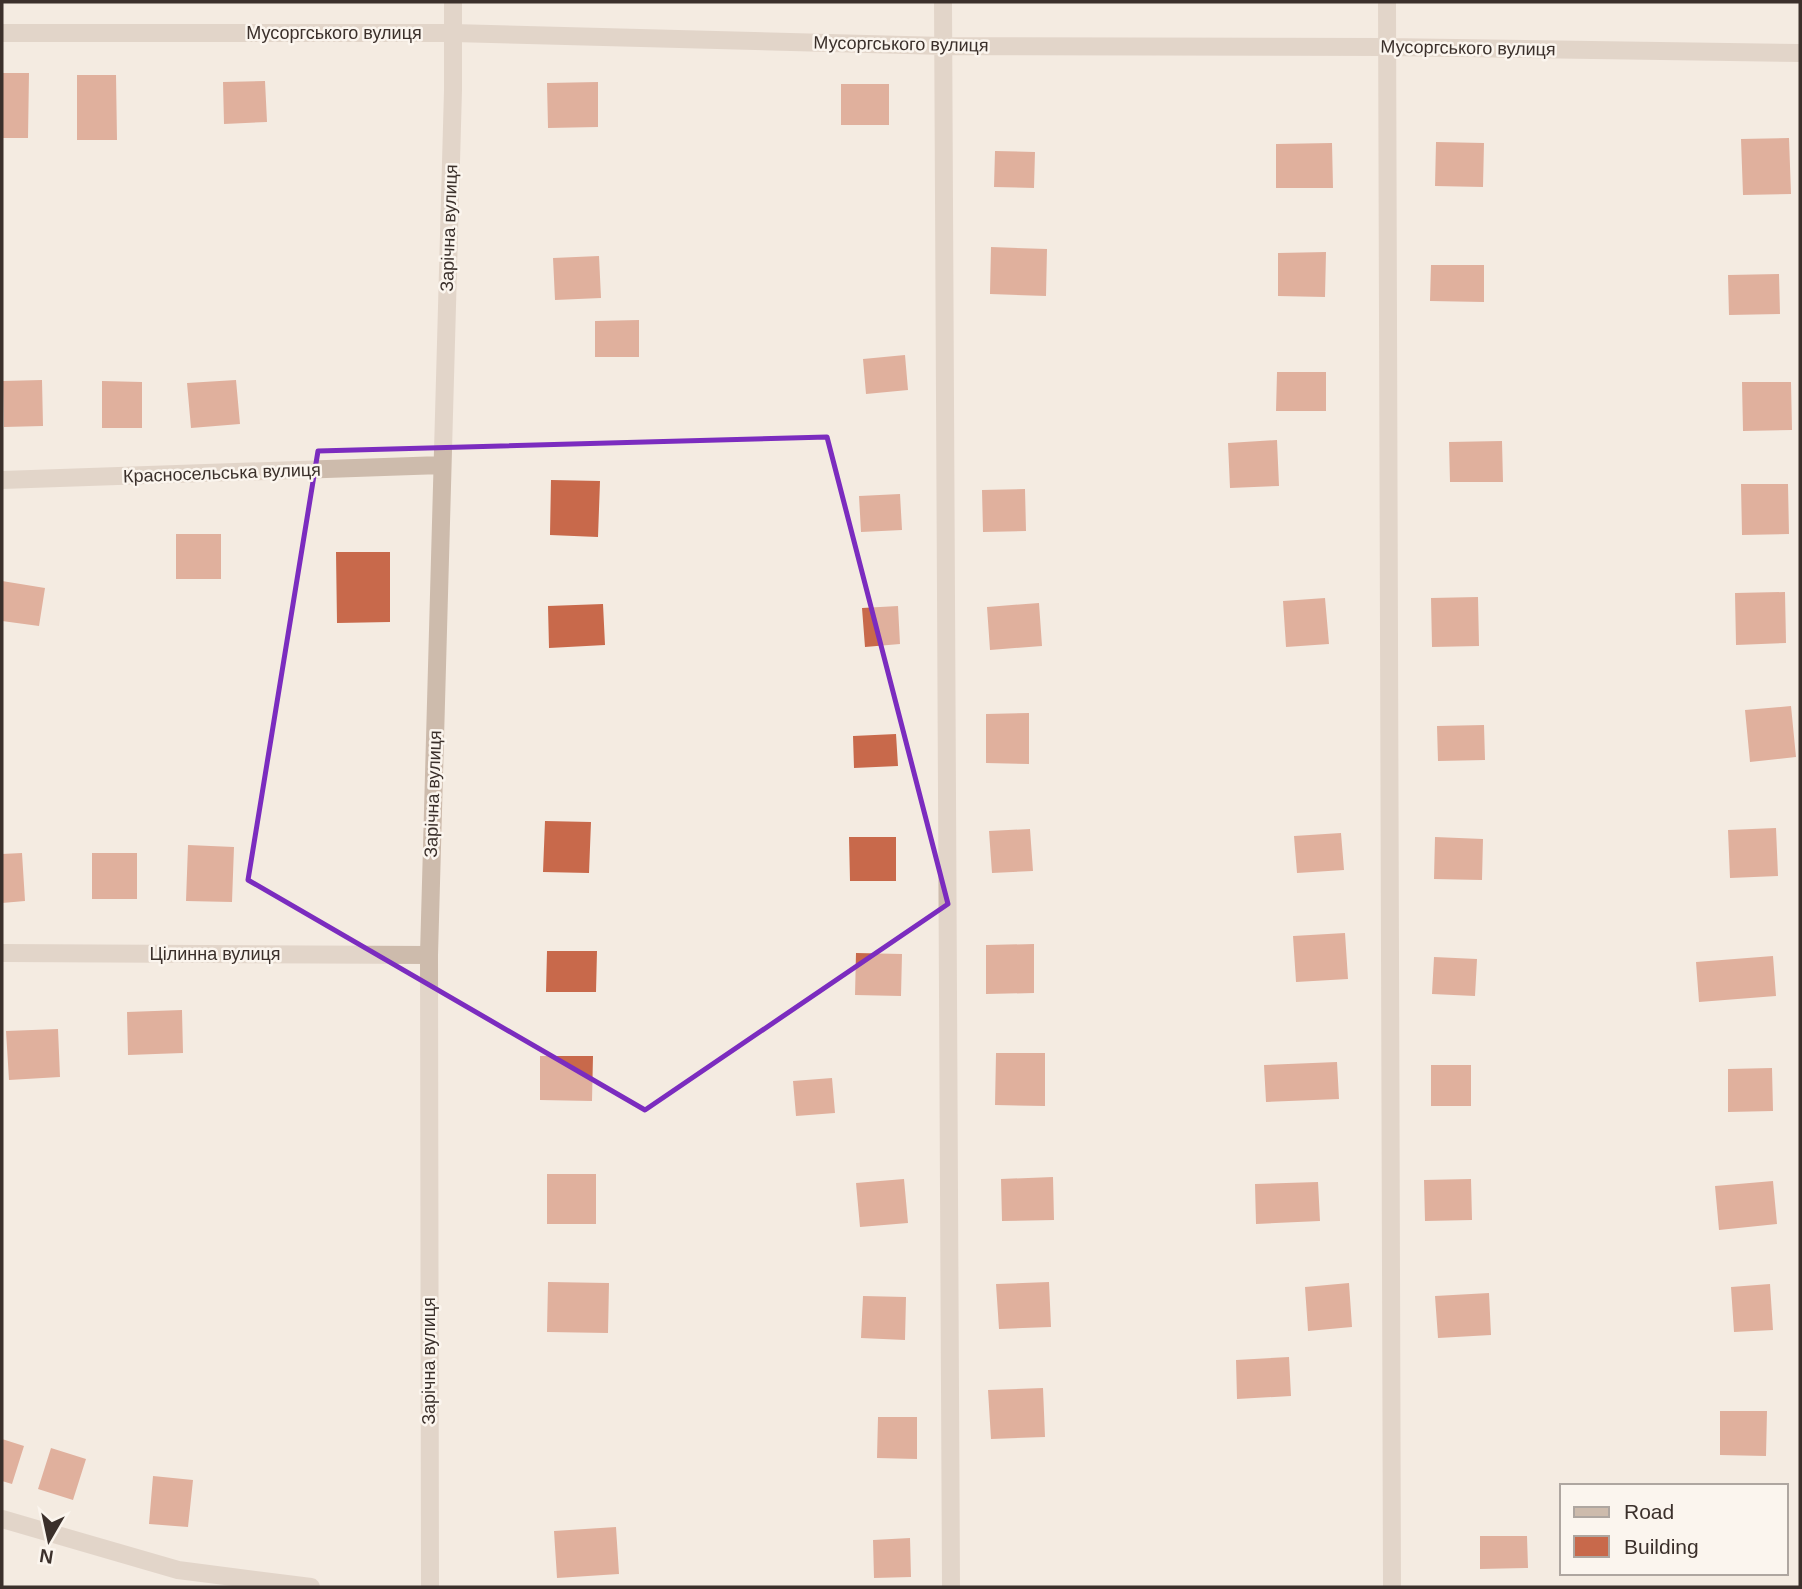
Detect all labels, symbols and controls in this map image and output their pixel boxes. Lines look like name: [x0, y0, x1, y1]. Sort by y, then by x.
street label: Мусоргського вулиця: [246, 23, 422, 43]
street label: Мусоргського вулиця: [813, 32, 989, 56]
street label: Мусоргського вулиця: [1380, 36, 1556, 60]
street label: Зарічна вулиця: [437, 164, 461, 292]
street label: Красносельська вулиця: [123, 460, 321, 486]
street label: Зарічна вулиця: [421, 730, 445, 858]
street label: Цілинна вулиця: [149, 944, 281, 964]
street label: Зарічна вулиця: [419, 1297, 439, 1425]
legend: [1560, 1484, 1788, 1575]
text: Road: [1624, 1500, 1674, 1523]
north arrow: [14, 1505, 84, 1575]
text: Building: [1624, 1535, 1699, 1558]
text: N: [38, 1545, 55, 1568]

